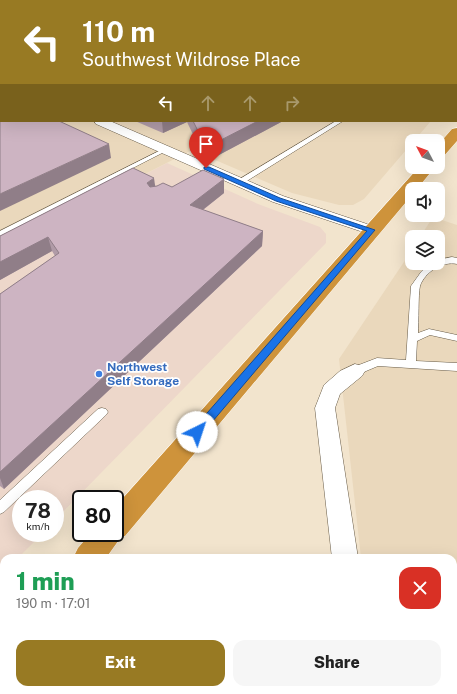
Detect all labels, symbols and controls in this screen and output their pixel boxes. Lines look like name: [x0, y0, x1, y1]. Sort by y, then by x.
text: 110 m: [82, 15, 155, 48]
icon: left: [16, 16, 68, 68]
text: Southwest Wildrose Place: [82, 49, 300, 70]
icon: left: [155, 92, 177, 114]
icon: ahead: [197, 92, 219, 114]
icon: ahead: [239, 92, 261, 114]
icon: right: [281, 92, 303, 114]
pin: [189, 127, 223, 168]
icon: arrive: [195, 133, 217, 155]
north arrow: [405, 134, 445, 174]
map controls: [405, 134, 445, 270]
button: sound: [405, 182, 445, 222]
button: layers: [405, 230, 445, 270]
place label: Northwest Self Storage: [107, 360, 179, 388]
marker: Northwest Self Storage: [94, 369, 104, 379]
position arrow: [176, 411, 218, 453]
speed limit sign: 80: [72, 490, 124, 542]
text: 78: [25, 499, 51, 523]
text: km/h: [26, 520, 50, 532]
text: 1 min: [16, 567, 75, 595]
button: close: [399, 567, 441, 609]
text: 190 m · 17:01: [16, 596, 90, 611]
button: Exit: [16, 640, 225, 686]
button: Share: [233, 640, 441, 686]

